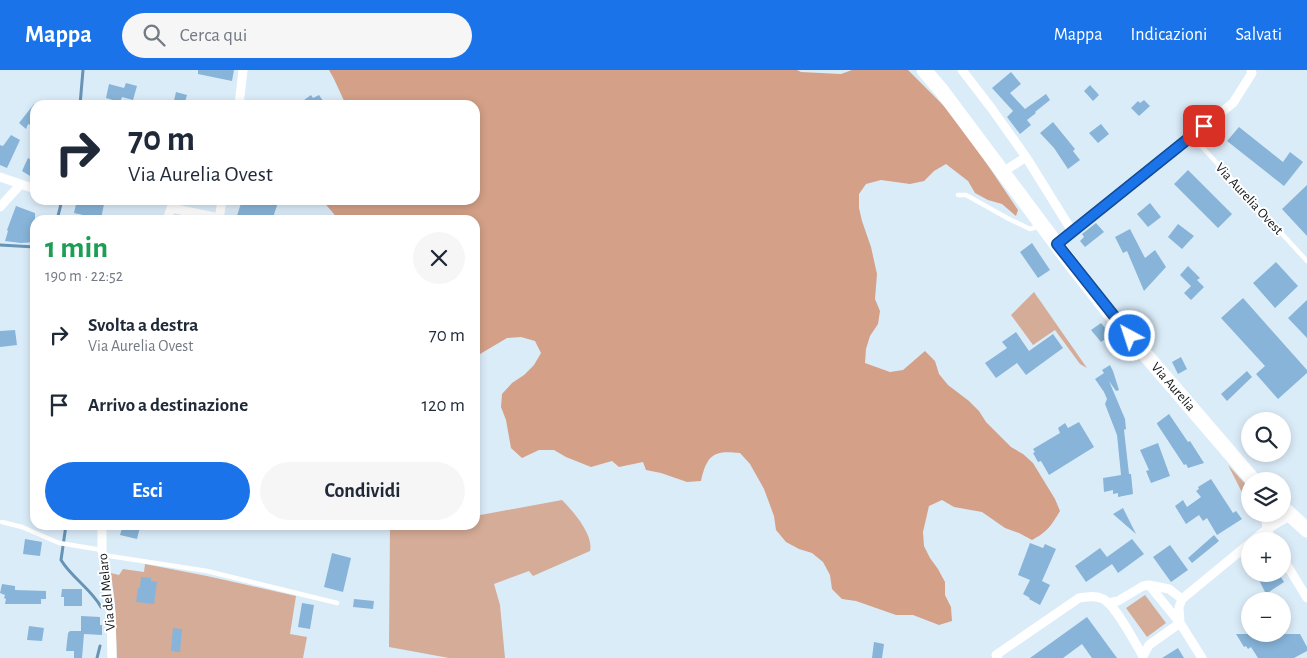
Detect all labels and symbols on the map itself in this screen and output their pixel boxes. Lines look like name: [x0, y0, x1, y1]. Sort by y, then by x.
pin: [1183, 105, 1225, 147]
street label: Via Aurelia Ovest: [1212, 161, 1286, 238]
position arrow: [1103, 309, 1155, 361]
street label: Via Aurelia: [1148, 360, 1198, 414]
street label: Via del Melaro: [96, 552, 118, 631]

